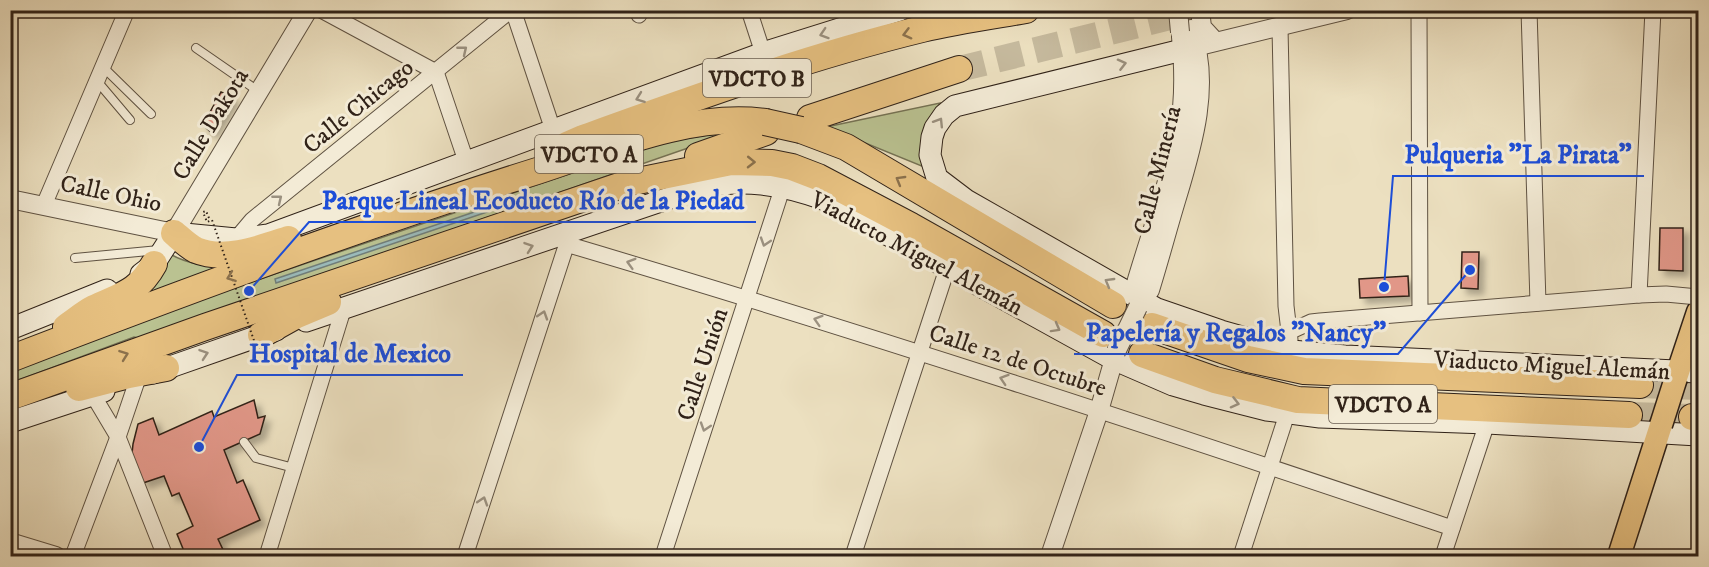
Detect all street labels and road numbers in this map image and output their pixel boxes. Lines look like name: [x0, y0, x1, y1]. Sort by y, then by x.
street label: Calle Chicago: [297, 53, 420, 161]
road number: VDCTO B: [703, 59, 811, 97]
street label: Calle Dakota: [166, 63, 256, 186]
street label: Calle Minería: [1128, 102, 1189, 238]
road number: VDCTO A: [535, 135, 643, 173]
street label: Calle Ohio: [57, 169, 164, 219]
street label: Viaducto Miguel Alemán: [804, 185, 1028, 323]
street label: Calle Unión: [671, 304, 735, 424]
street label: Calle 12 de Octubre: [925, 318, 1110, 404]
street label: Viaducto Miguel Alemán: [1432, 345, 1671, 387]
road number: VDCTO A: [1329, 385, 1437, 423]

